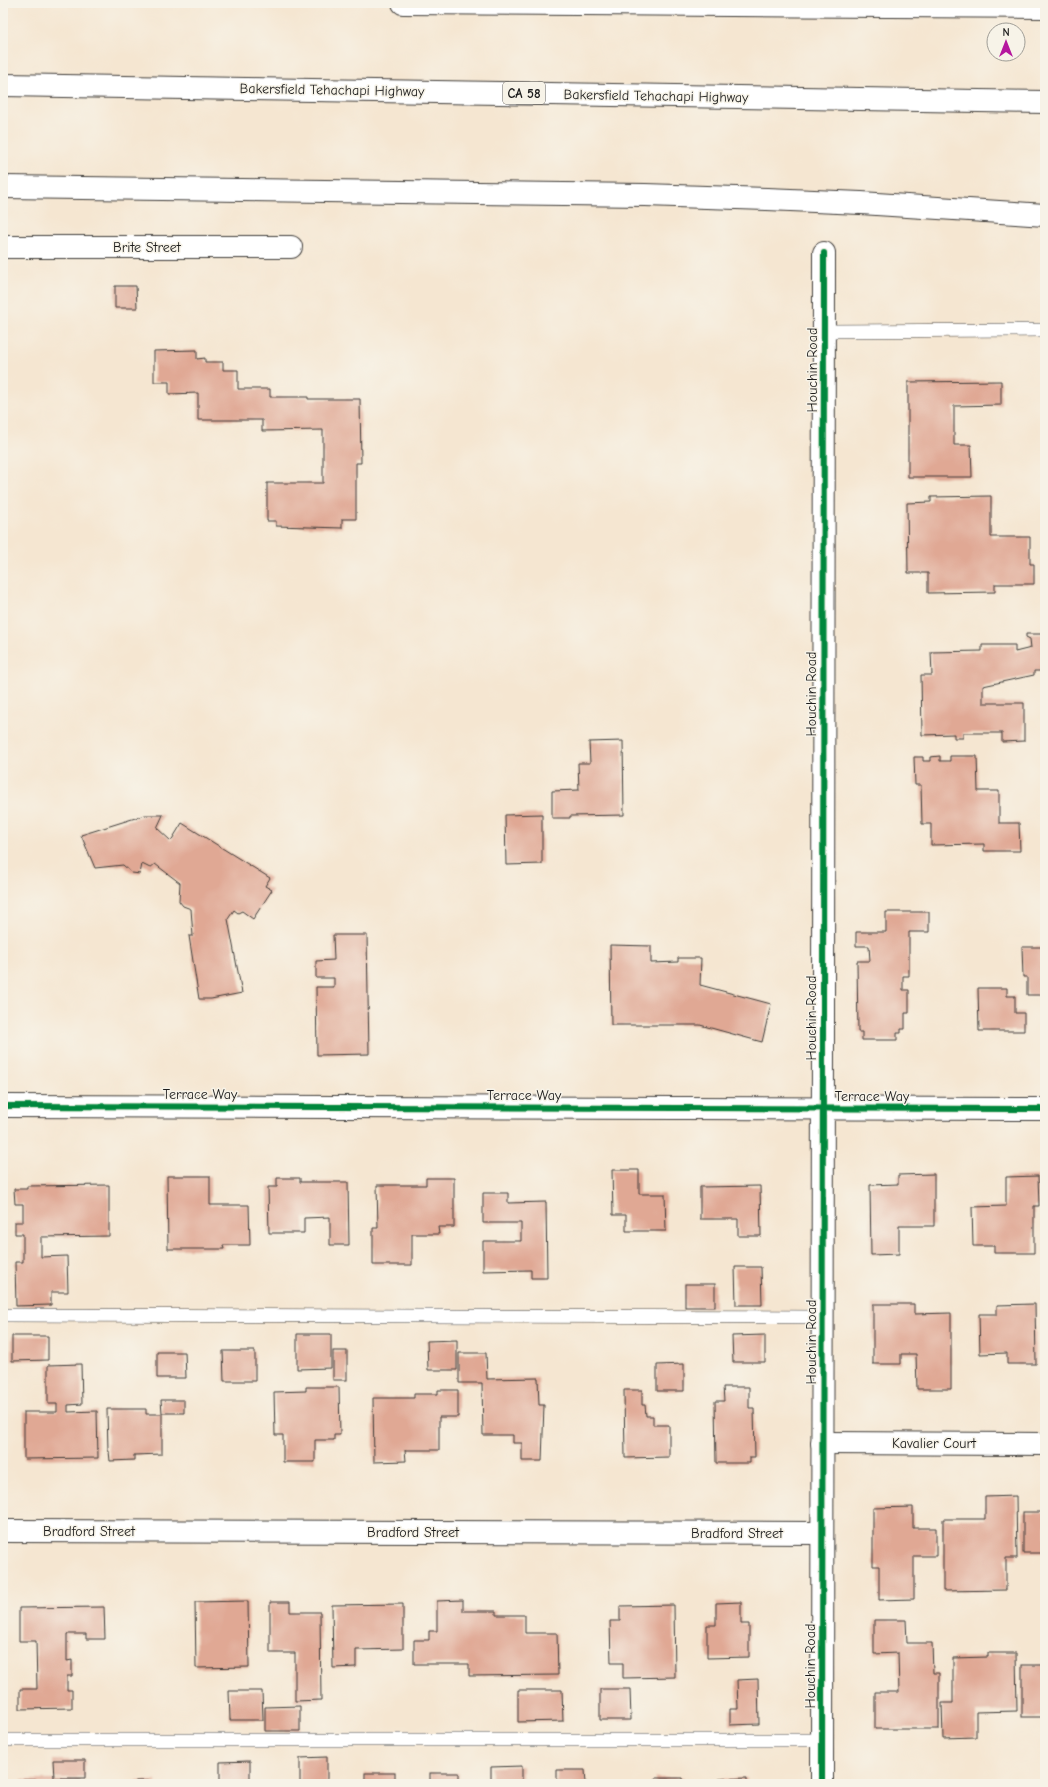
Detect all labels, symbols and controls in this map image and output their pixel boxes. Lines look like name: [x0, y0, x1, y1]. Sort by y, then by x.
north arrow: [986, 22, 1026, 62]
text: N: [1002, 26, 1010, 39]
street label: Bakersfield Tehachapi Highway: [240, 80, 425, 100]
road number: CA 58: [503, 82, 545, 104]
street label: Bakersfield Tehachapi Highway: [564, 86, 749, 106]
street label: Brite Street: [113, 239, 182, 256]
street label: Houchin Road: [804, 328, 821, 412]
street label: Houchin Road: [803, 652, 820, 736]
street label: Houchin Road: [803, 976, 820, 1060]
street label: Terrace Way: [163, 1086, 238, 1103]
street label: Terrace Way: [487, 1087, 562, 1104]
street label: Terrace Way: [835, 1088, 910, 1105]
street label: Houchin Road: [803, 1300, 820, 1384]
street label: Kavalier Court: [892, 1435, 977, 1452]
street label: Bradford Street: [43, 1523, 136, 1540]
street label: Bradford Street: [367, 1524, 460, 1541]
street label: Bradford Street: [691, 1525, 784, 1542]
street label: Houchin Road: [802, 1624, 819, 1708]

